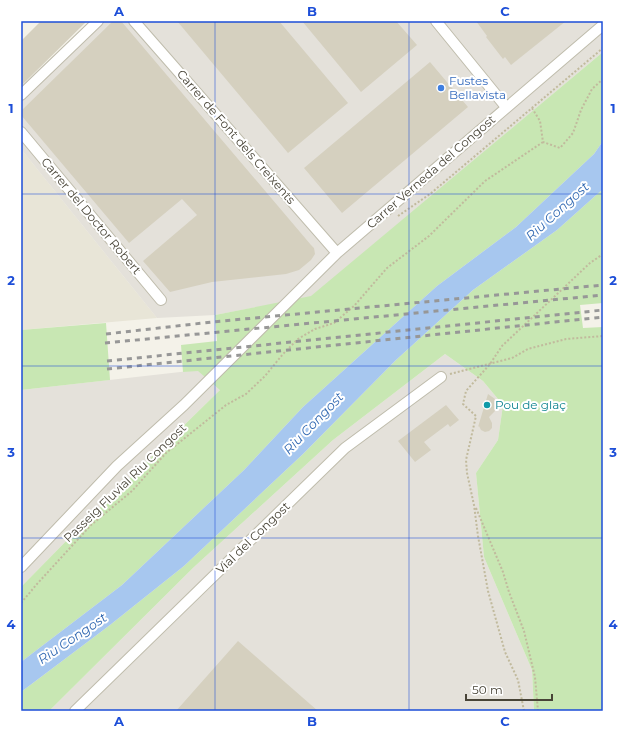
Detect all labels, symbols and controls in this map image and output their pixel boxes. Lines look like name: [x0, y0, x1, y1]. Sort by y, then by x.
text: A: [113, 3, 125, 19]
text: B: [307, 3, 317, 19]
text: C: [500, 3, 510, 19]
street label: Carrer de Font dels Creixents: [174, 66, 299, 207]
place label: Fustes Bellavista: [449, 73, 506, 102]
marker: Fustes Bellavista: [436, 83, 446, 93]
text: 1: [8, 100, 14, 116]
text: 1: [610, 100, 616, 116]
street label: Carrer Verneda del Congost: [363, 112, 498, 232]
street label: Carrer del Doctor Robert: [38, 154, 145, 277]
water label: Riu Congost: [522, 178, 592, 244]
text: 2: [7, 272, 15, 288]
text: 2: [609, 272, 617, 288]
water label: Riu Congost: [280, 388, 347, 457]
place label: Pou de glaç: [495, 397, 566, 412]
marker: Pou de glaç: [482, 400, 492, 410]
street label: Passeig Fluvial Riu Congost: [60, 420, 189, 545]
text: 3: [6, 444, 15, 460]
text: 3: [608, 444, 617, 460]
street label: Vial del Congost: [213, 498, 293, 577]
water label: Riu Congost: [34, 609, 110, 667]
text: 4: [7, 616, 16, 632]
text: 4: [609, 616, 618, 632]
scale bar: [466, 676, 552, 702]
text: 50 m: [472, 682, 503, 697]
text: A: [113, 713, 125, 729]
text: B: [307, 713, 317, 729]
text: C: [500, 713, 510, 729]

